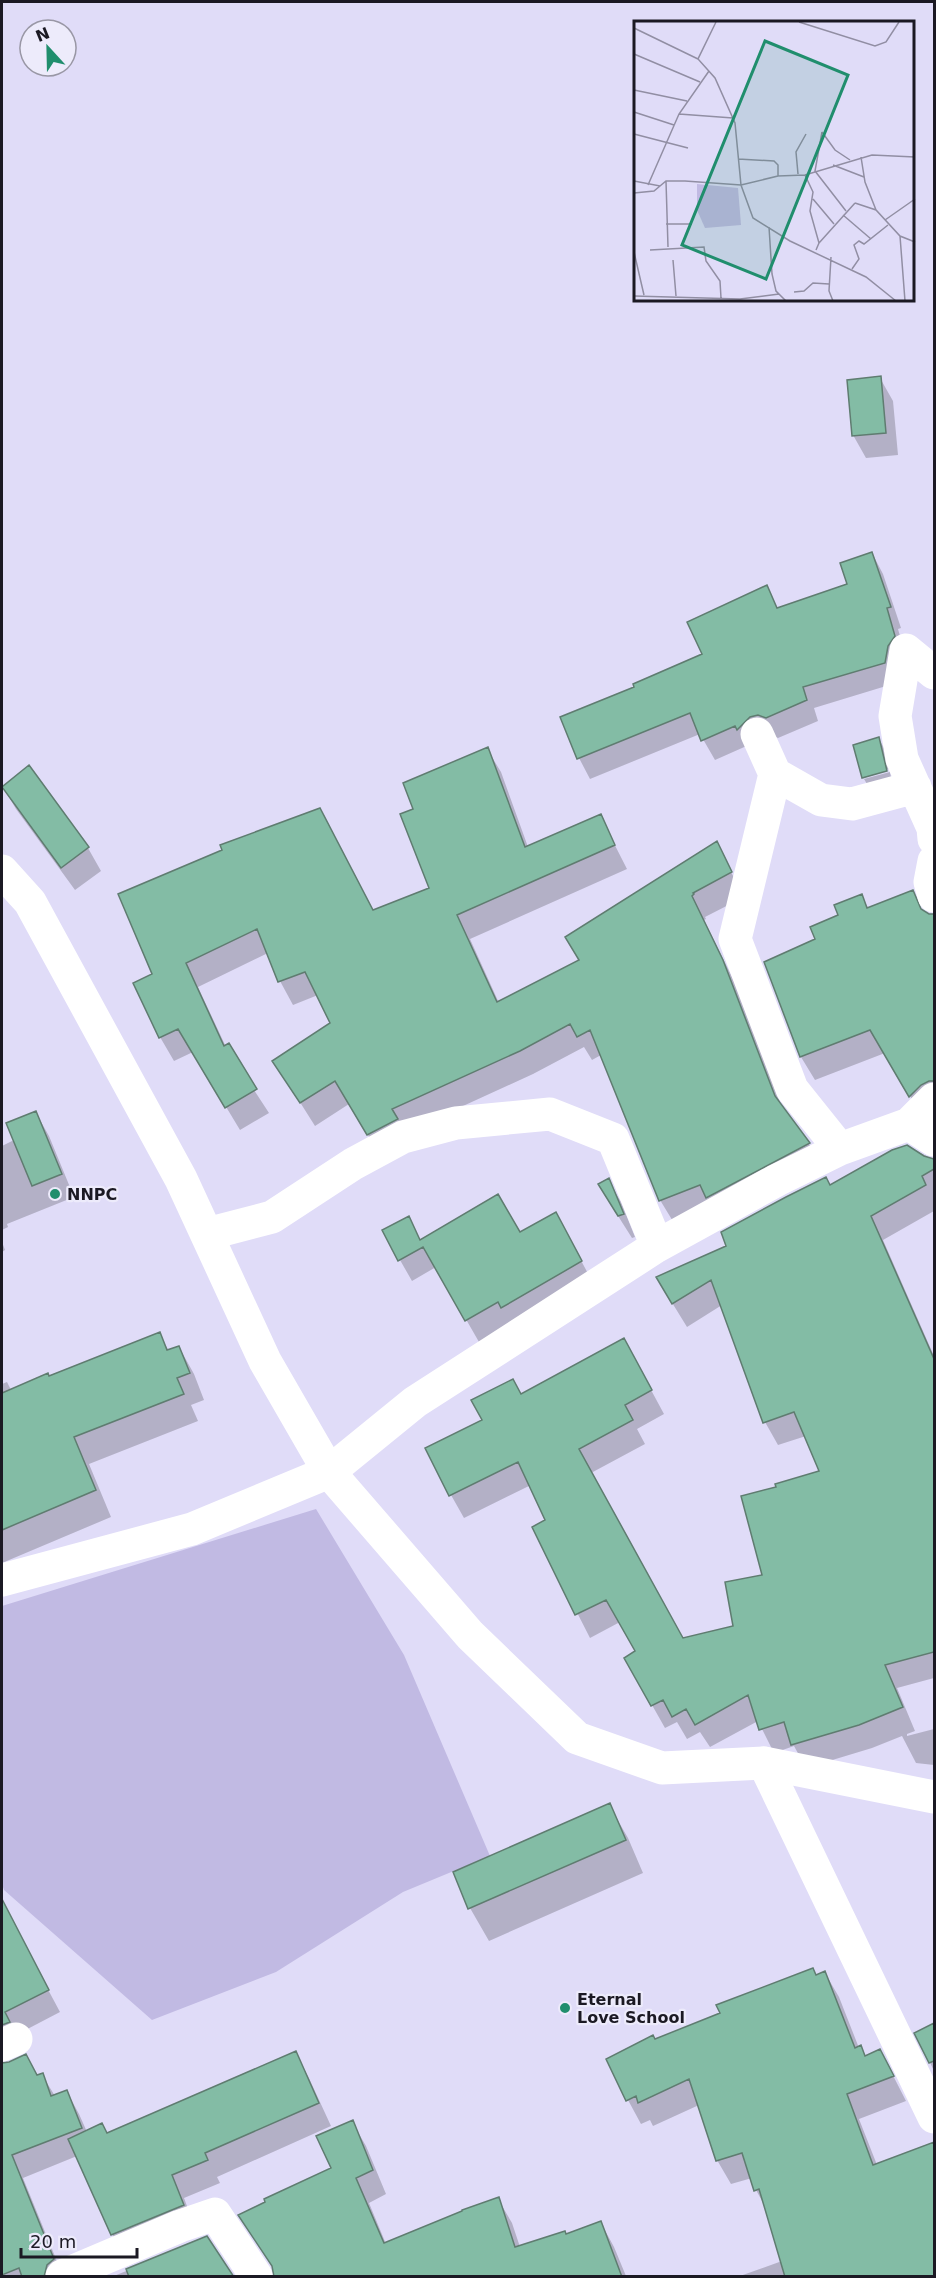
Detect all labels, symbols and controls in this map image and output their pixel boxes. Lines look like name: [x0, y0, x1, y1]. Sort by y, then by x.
north arrow: [18, 18, 78, 78]
inset map: [634, 21, 915, 302]
text: N: [33, 23, 52, 46]
place label: NNPC: [67, 1185, 117, 1204]
marker: NNPC: [48, 1187, 62, 1201]
place label: Eternal Love School: [577, 1990, 685, 2027]
marker: Eternal Love School: [558, 2001, 572, 2015]
scale bar: [21, 2221, 136, 2259]
text: 20 m: [30, 2231, 76, 2252]

